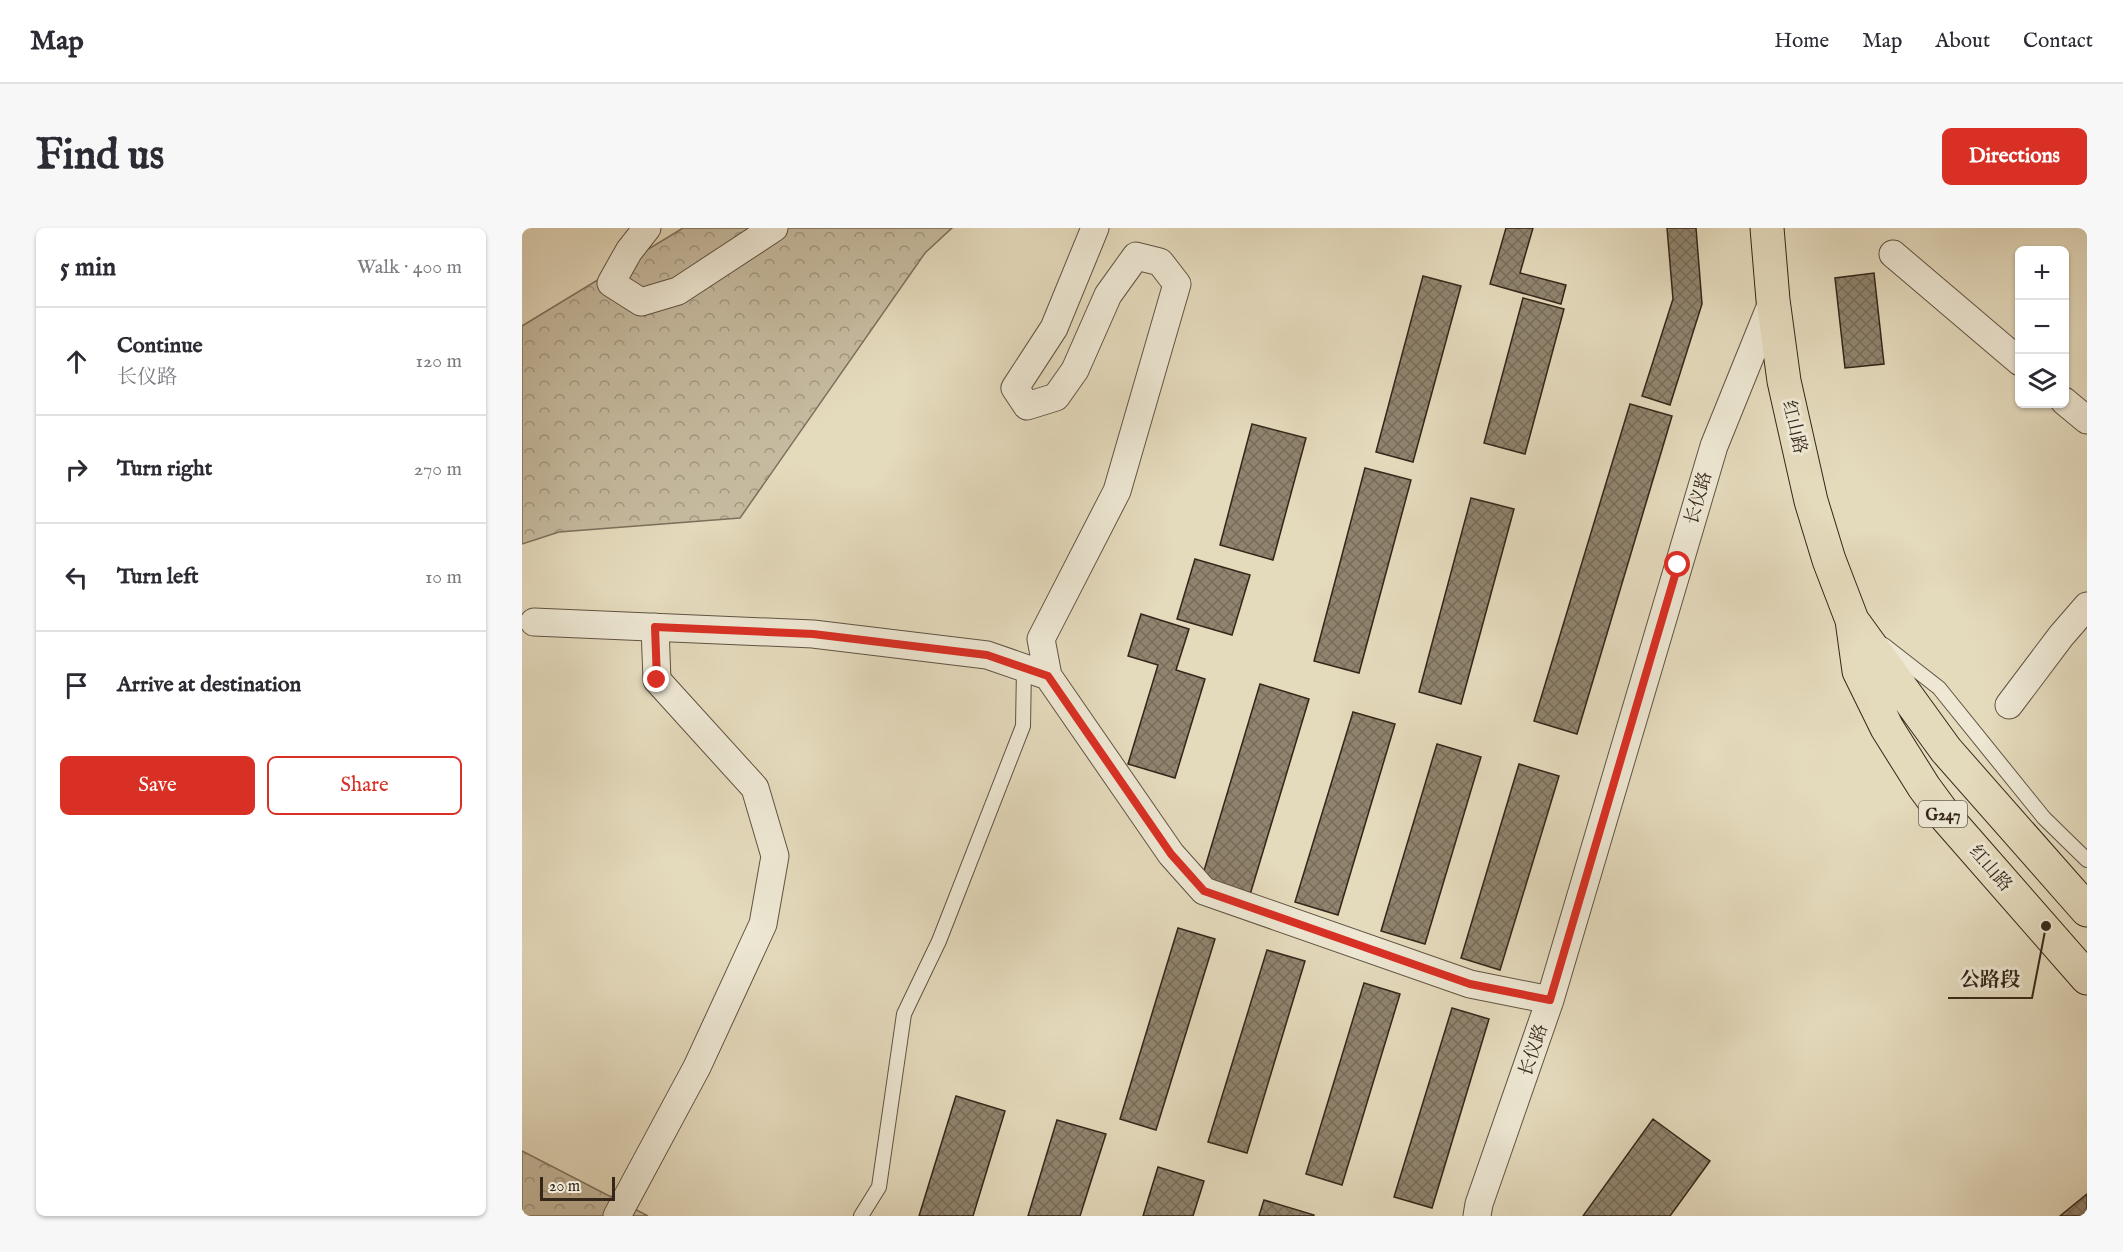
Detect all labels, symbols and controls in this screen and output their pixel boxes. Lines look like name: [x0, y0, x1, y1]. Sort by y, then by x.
text: Map: [30, 24, 84, 59]
text: Home: [1774, 28, 1829, 55]
text: Map: [1862, 28, 1902, 55]
text: About: [1935, 28, 1990, 55]
text: Contact: [2023, 28, 2093, 55]
button: Directions: [1942, 128, 2087, 185]
text: Find us: [36, 130, 164, 183]
map controls: [2015, 246, 2069, 408]
button: +: [2015, 246, 2069, 300]
text: 5 min: [60, 251, 116, 284]
text: Walk · 400 m: [357, 255, 462, 280]
button: −: [2015, 300, 2069, 354]
text: Continue: [117, 332, 203, 360]
icon: ahead: [60, 345, 93, 378]
text: 120 m: [416, 349, 462, 374]
button: layers: [2015, 354, 2069, 408]
text: 长仪路: [117, 365, 177, 390]
street label: 红山路: [1776, 398, 1811, 456]
icon: right: [60, 453, 93, 486]
text: Turn right: [117, 455, 212, 483]
text: 270 m: [414, 457, 462, 482]
street label: 长仪路: [1681, 469, 1718, 528]
route start: [1664, 551, 1690, 577]
icon: left: [60, 561, 93, 594]
text: Turn left: [117, 563, 199, 591]
text: 10 m: [425, 565, 462, 590]
route end: [643, 666, 669, 692]
icon: arrive: [60, 669, 93, 702]
text: Arrive at destination: [117, 671, 301, 699]
button: Save: [60, 756, 255, 815]
button: Share: [267, 756, 462, 815]
road number: G247: [1919, 801, 1967, 827]
street label: 红山路: [1963, 841, 2016, 897]
callout: 公路段: [1948, 960, 2032, 998]
text: 公路段: [1960, 968, 2020, 993]
street label: 长仪路: [1515, 1021, 1554, 1080]
scale bar: [540, 1174, 615, 1202]
text: 20 m: [549, 1177, 580, 1197]

